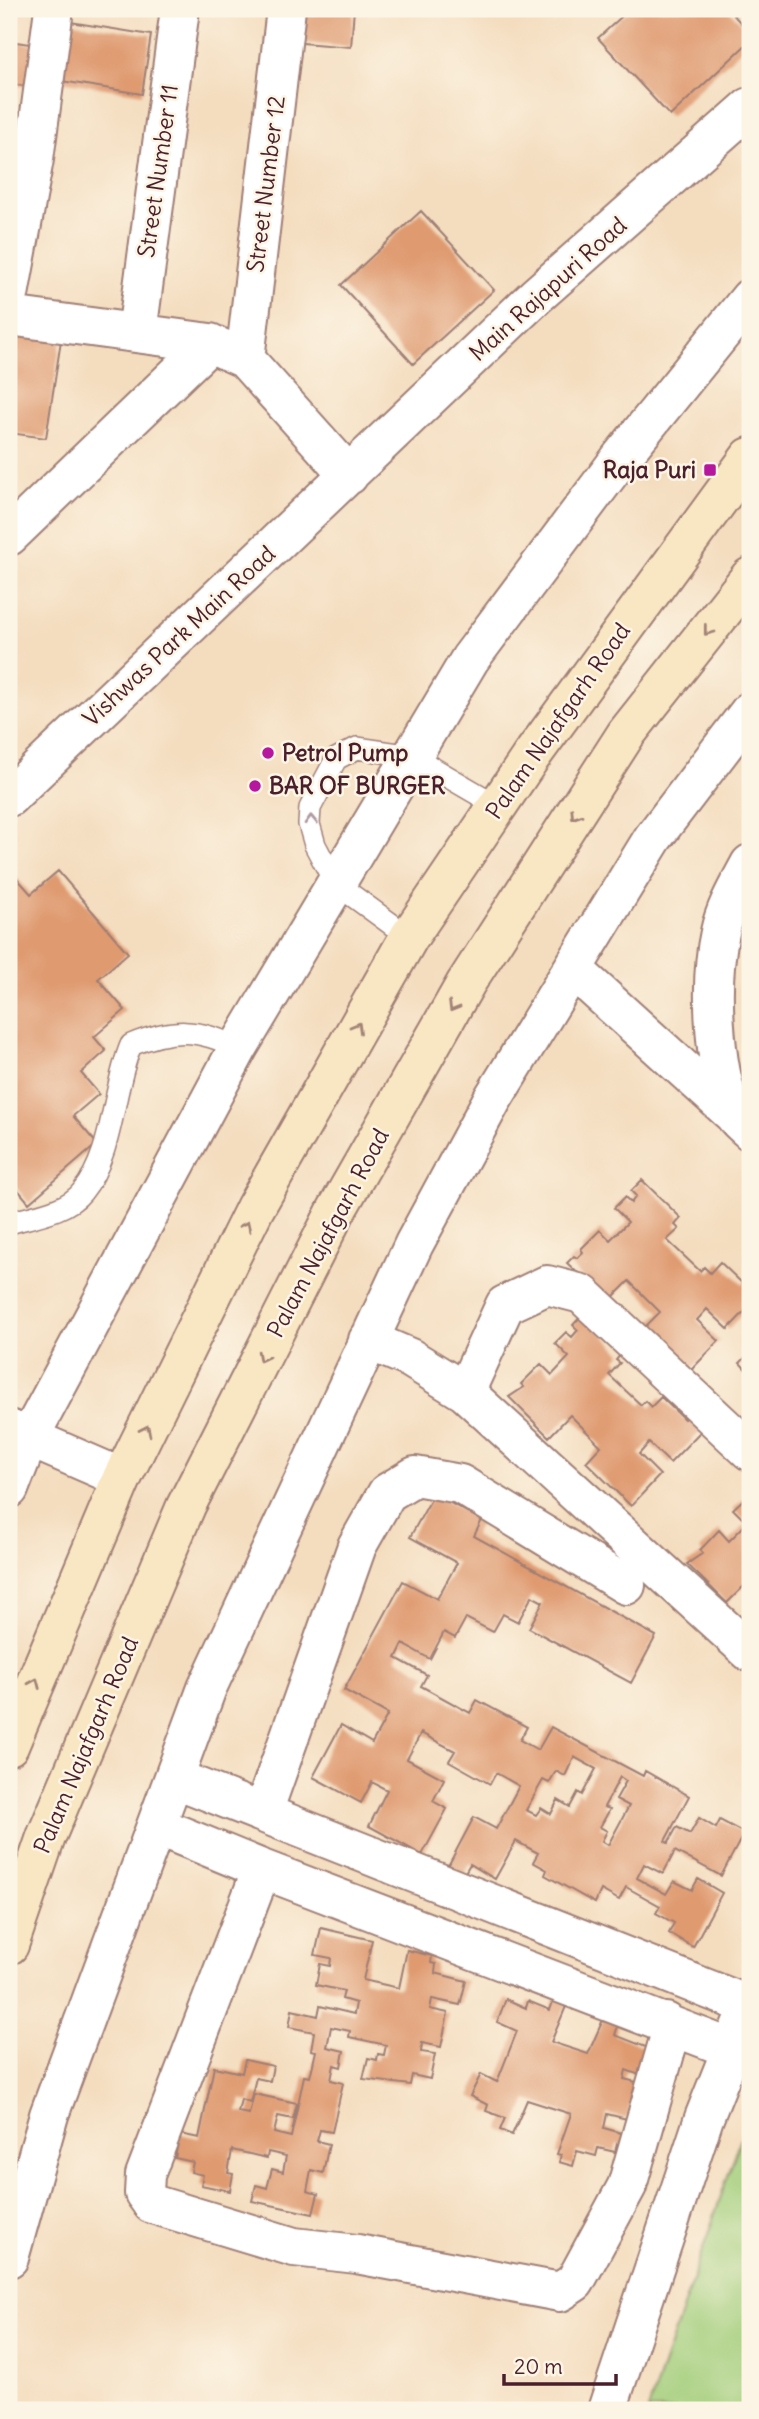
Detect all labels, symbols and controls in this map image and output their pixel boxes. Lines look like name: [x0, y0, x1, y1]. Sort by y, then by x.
street label: Street Number 11: [131, 83, 184, 259]
street label: Street Number 12: [240, 94, 291, 274]
street label: Main Rajapuri Road: [463, 210, 632, 367]
place label: Raja Puri: [603, 455, 696, 484]
marker: Raja Puri: [702, 462, 718, 478]
street label: Vishwas Park Main Road: [76, 539, 281, 732]
street label: Palam Najafgarh Road: [479, 617, 636, 824]
one-way arrow: [704, 622, 716, 635]
place label: Petrol Pump: [282, 738, 408, 767]
marker: Petrol Pump: [260, 745, 276, 761]
place label: BAR OF BURGER: [269, 771, 446, 800]
marker: BAR OF BURGER: [247, 778, 263, 794]
one-way arrow: [570, 807, 583, 820]
one-way arrow: [303, 814, 318, 825]
one-way arrow: [448, 999, 461, 1012]
one-way arrow: [349, 1022, 362, 1034]
street label: Palam Najafgarh Road: [260, 1123, 395, 1342]
one-way arrow: [238, 1221, 252, 1233]
one-way arrow: [256, 1350, 270, 1362]
one-way arrow: [137, 1425, 151, 1437]
street label: Palam Najafgarh Road: [27, 1632, 144, 1858]
one-way arrow: [27, 1678, 41, 1690]
scale bar: [504, 2342, 616, 2386]
text: 20 m: [514, 2353, 563, 2380]

